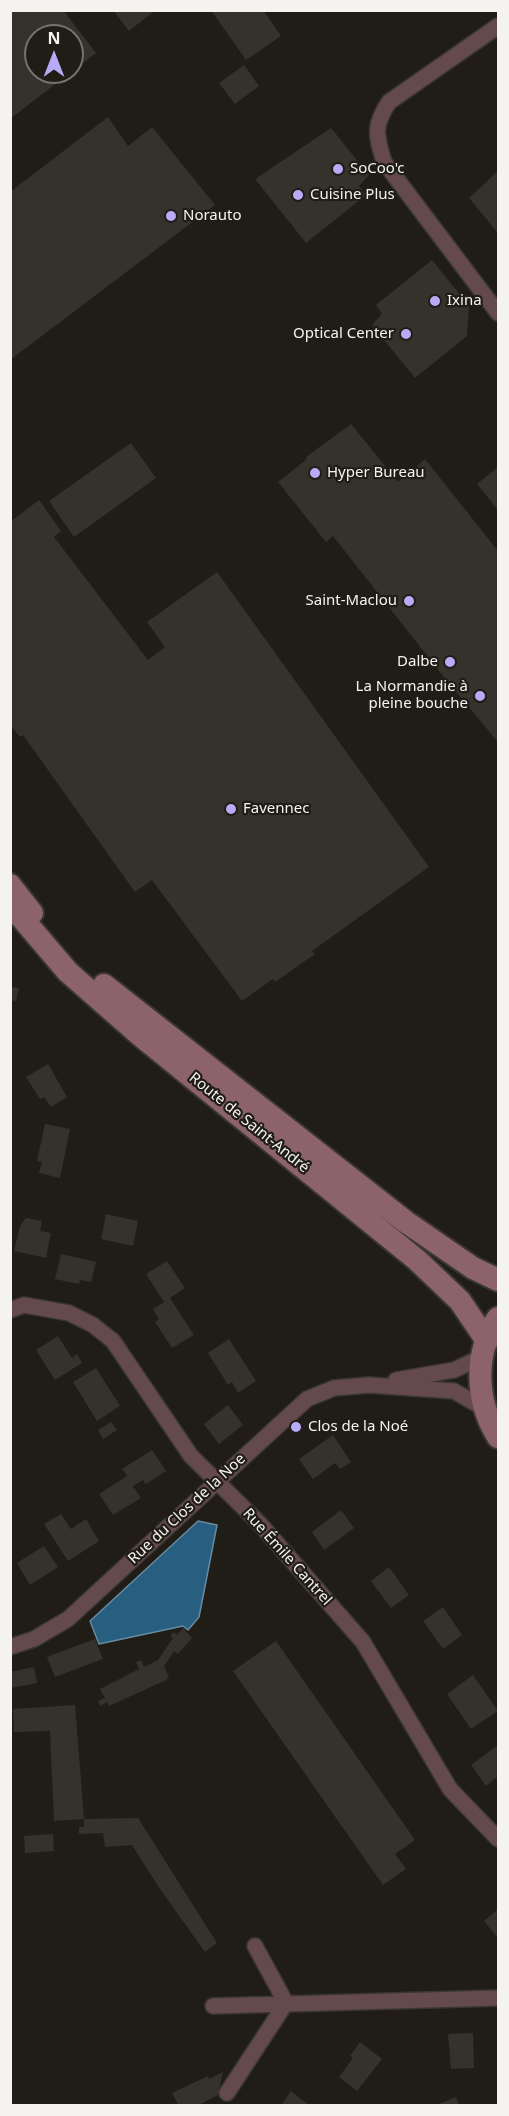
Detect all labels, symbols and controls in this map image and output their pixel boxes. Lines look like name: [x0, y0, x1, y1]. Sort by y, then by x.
north arrow: [24, 24, 84, 84]
text: N: [47, 27, 61, 49]
place label: SoCoo'c: [350, 160, 404, 178]
marker: SoCoo'c: [331, 162, 345, 176]
place label: Cuisine Plus: [310, 186, 395, 204]
marker: Cuisine Plus: [291, 188, 305, 202]
place label: Norauto: [183, 207, 242, 225]
marker: Norauto: [164, 209, 178, 223]
place label: Ixina: [447, 292, 482, 310]
marker: Ixina: [428, 294, 442, 308]
place label: Optical Center: [293, 325, 394, 343]
marker: Optical Center: [399, 327, 413, 341]
place label: Hyper Bureau: [327, 464, 425, 482]
marker: Hyper Bureau: [308, 466, 322, 480]
place label: Saint-Maclou: [306, 592, 397, 610]
marker: Saint-Maclou: [402, 594, 416, 608]
place label: Dalbe: [397, 653, 438, 671]
marker: Dalbe: [443, 655, 457, 669]
place label: La Normandie à pleine bouche: [356, 678, 468, 713]
marker: La Normandie à pleine bouche: [473, 689, 487, 703]
place label: Favennec: [243, 800, 309, 818]
marker: Favennec: [224, 802, 238, 816]
street label: Route de Saint-André: [185, 1069, 313, 1177]
place label: Clos de la Noé: [308, 1418, 408, 1436]
marker: Clos de la Noé: [289, 1420, 303, 1434]
street label: Rue du Clos de la Noe: [125, 1450, 249, 1568]
street label: Rue Émile Cantrel: [239, 1505, 335, 1609]

